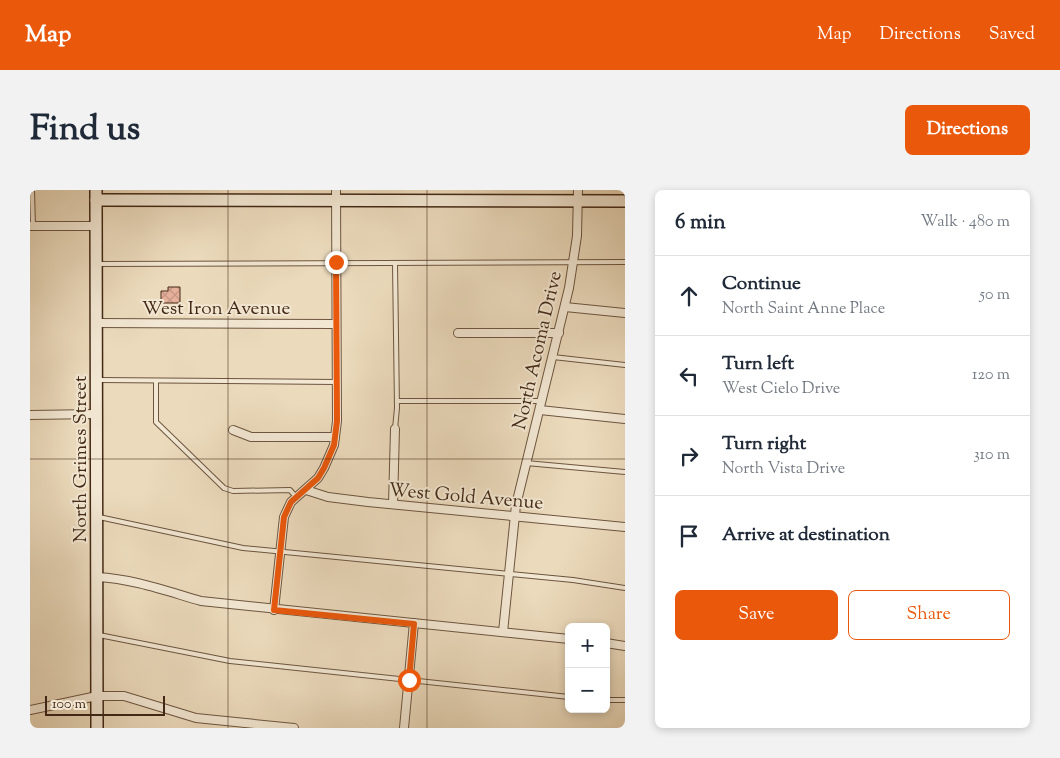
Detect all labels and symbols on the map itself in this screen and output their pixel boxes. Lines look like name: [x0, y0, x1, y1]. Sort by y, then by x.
route end: [325, 251, 348, 274]
street label: North Acoma Drive: [507, 269, 570, 432]
street label: West Iron Avenue: [142, 296, 290, 323]
street label: North Grimes Street: [68, 375, 95, 543]
street label: West Gold Avenue: [387, 477, 544, 518]
route start: [398, 669, 421, 692]
scale bar: [45, 693, 165, 716]

